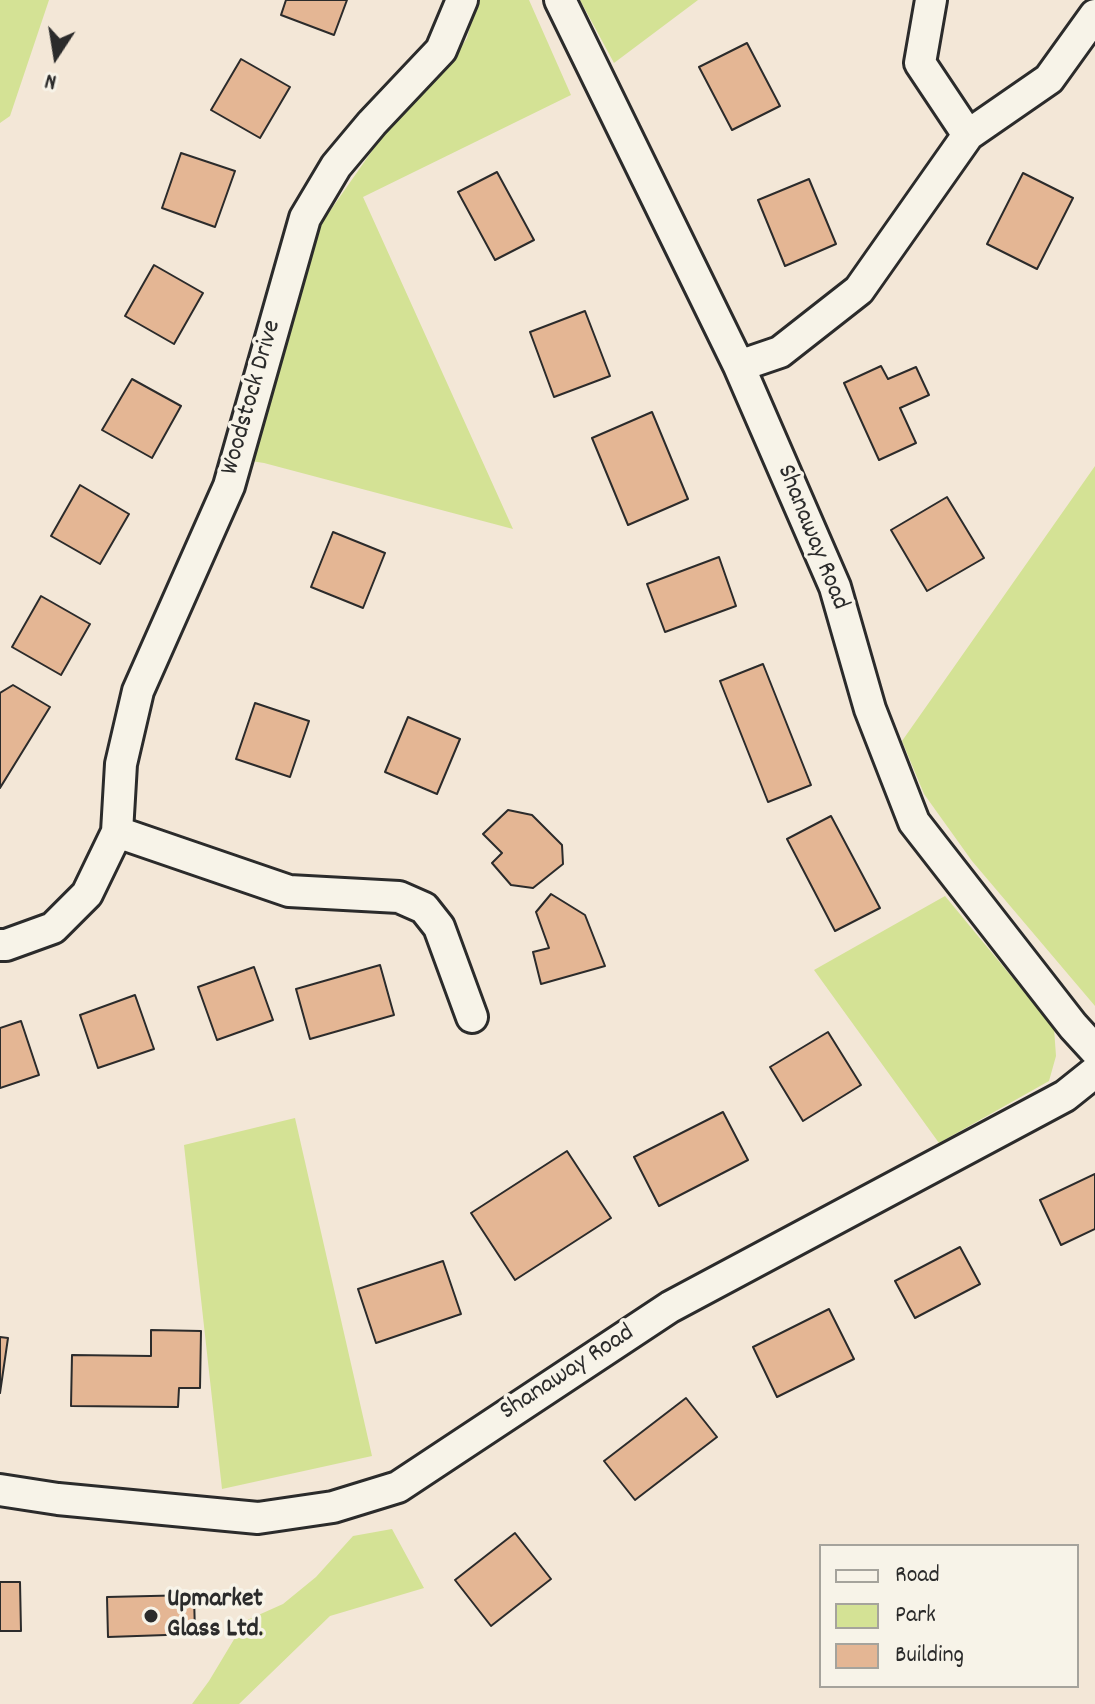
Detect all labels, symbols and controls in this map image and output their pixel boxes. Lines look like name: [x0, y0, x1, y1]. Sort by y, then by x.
north arrow: [16, 16, 96, 96]
text: N: [42, 64, 59, 96]
street label: Woodstock Drive: [216, 317, 290, 479]
street label: Shanaway Road: [768, 461, 854, 615]
street label: Shanaway Road: [495, 1319, 641, 1429]
legend: [819, 1544, 1079, 1688]
text: Road: [895, 1559, 940, 1593]
place label: Upmarket Glass Ltd.: [167, 1585, 263, 1646]
text: Park: [895, 1599, 936, 1633]
marker: Upmarket Glass Ltd.: [142, 1607, 160, 1625]
text: Building: [895, 1639, 964, 1673]

